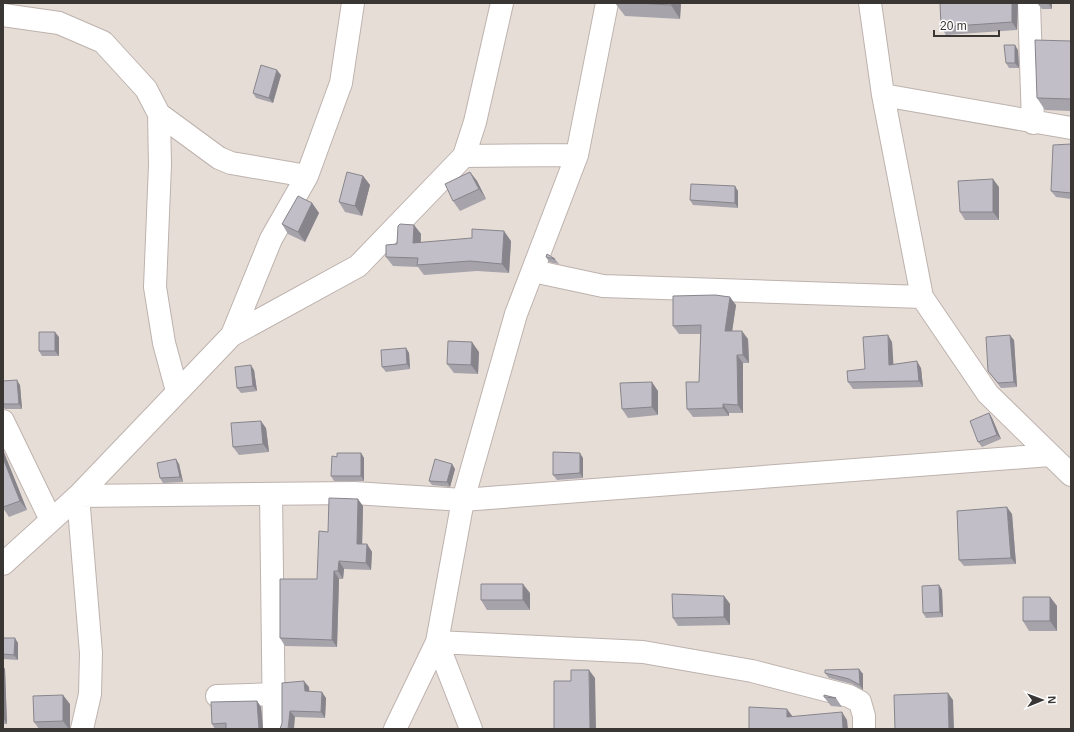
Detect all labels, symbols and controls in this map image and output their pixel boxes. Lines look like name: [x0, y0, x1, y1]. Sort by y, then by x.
scale bar: [934, 12, 999, 38]
text: 20 m: [940, 19, 967, 33]
north arrow: [1022, 680, 1062, 720]
text: N: [1046, 696, 1058, 704]

